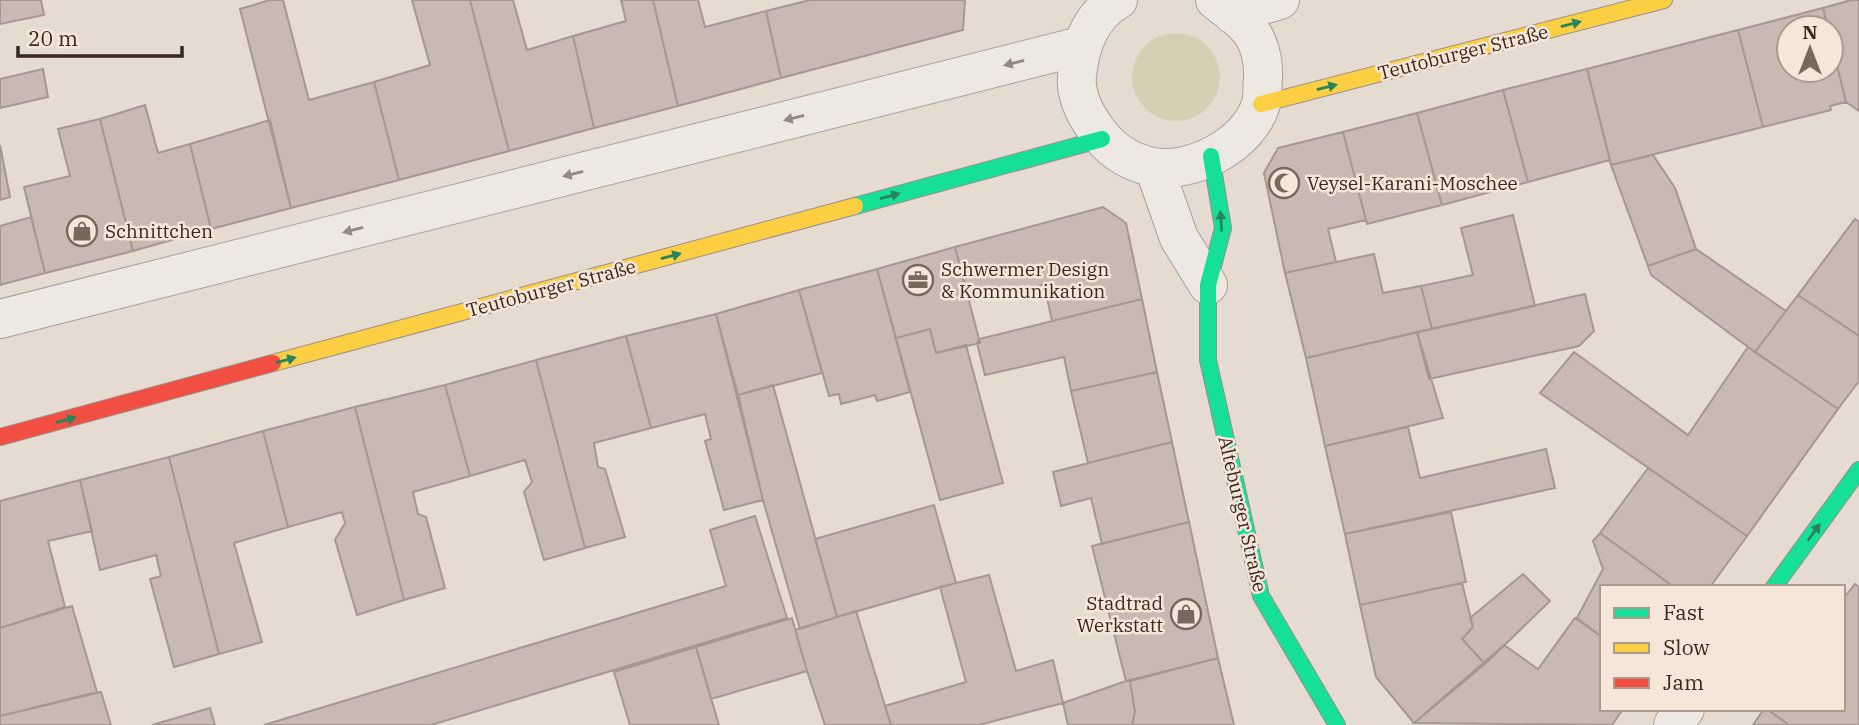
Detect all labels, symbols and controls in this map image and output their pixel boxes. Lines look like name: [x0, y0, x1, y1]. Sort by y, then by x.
scale bar: [18, 14, 182, 58]
north arrow: [1775, 14, 1845, 84]
one-way arrow: [1560, 18, 1582, 29]
street label: Teutoburger Straße: [1375, 19, 1551, 85]
text: N: [1802, 20, 1818, 44]
text: 20 m: [28, 24, 78, 52]
one-way arrow: [1003, 58, 1025, 69]
one-way arrow: [1316, 81, 1338, 92]
one-way arrow: [783, 113, 805, 124]
mosque icon: Veysel-Karani-Moschee: [1267, 166, 1301, 200]
one-way arrow: [562, 169, 584, 180]
place label: Veysel-Karani-Moschee: [1307, 171, 1518, 195]
one-way arrow: [880, 191, 901, 201]
one-way arrow: [1215, 210, 1226, 232]
shop icon: Schnittchen: [65, 214, 99, 248]
place label: Schnittchen: [105, 219, 213, 243]
one-way arrow: [341, 225, 363, 236]
one-way arrow: [660, 250, 682, 261]
street label: Teutoburger Straße: [464, 254, 638, 322]
place label: Schwermer Design & Kommunikation: [941, 257, 1109, 303]
office icon: Schwermer Design & Kommunikation: [901, 263, 935, 297]
one-way arrow: [275, 355, 296, 365]
one-way arrow: [55, 414, 77, 425]
street label: Alteburger Straße: [1213, 434, 1273, 594]
one-way arrow: [1807, 523, 1821, 541]
legend: [1600, 585, 1845, 711]
place label: Stadtrad Werkstatt: [1077, 591, 1163, 637]
shop icon: Stadtrad Werkstatt: [1169, 597, 1203, 631]
text: Fast: [1663, 598, 1704, 626]
text: Slow: [1663, 633, 1710, 661]
text: Jam: [1663, 668, 1704, 696]

